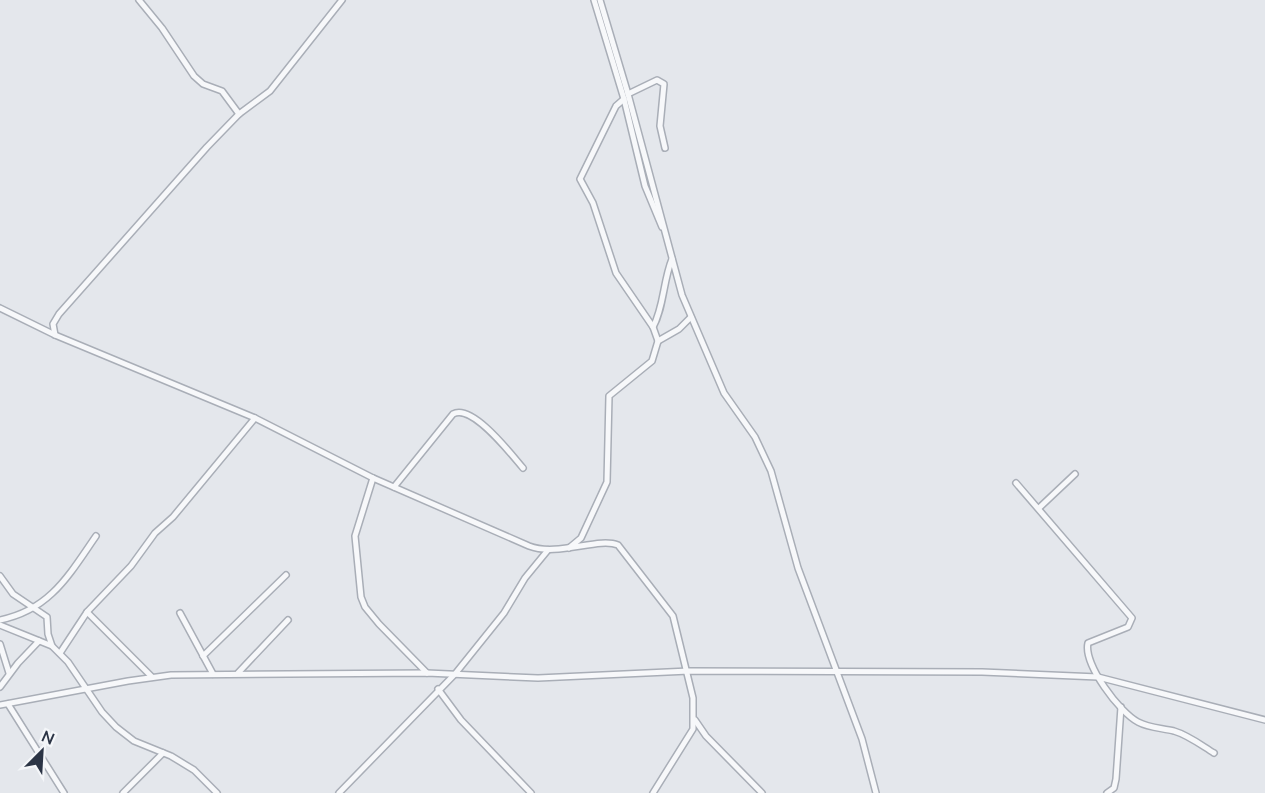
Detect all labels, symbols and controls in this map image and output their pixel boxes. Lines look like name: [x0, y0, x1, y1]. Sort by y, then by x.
north arrow: [12, 721, 72, 781]
text: N: [39, 726, 58, 749]

